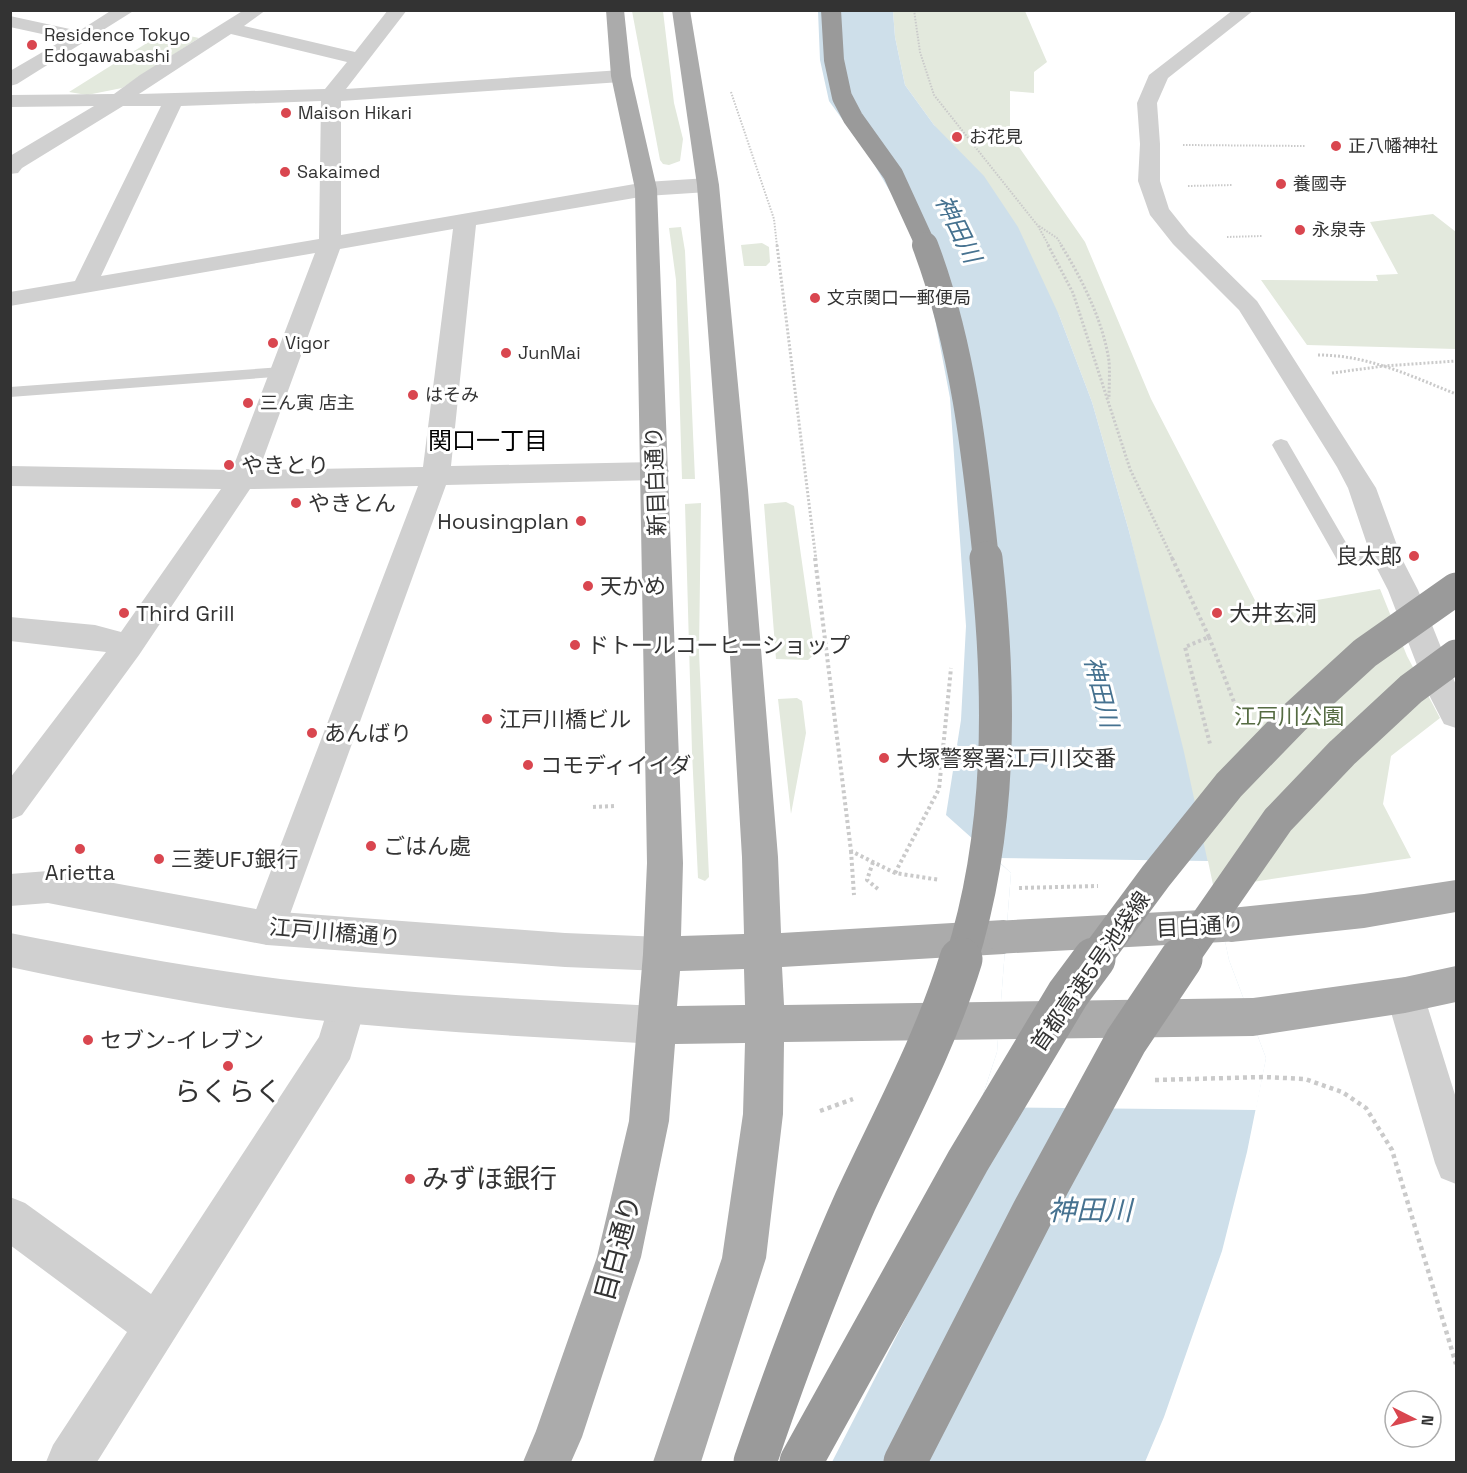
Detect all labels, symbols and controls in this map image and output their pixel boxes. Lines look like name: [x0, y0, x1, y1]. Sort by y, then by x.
place label: Residence Tokyo Edogawabashi: [44, 23, 191, 67]
marker: Residence Tokyo Edogawabashi: [25, 38, 39, 52]
place label: Maison Hikari: [298, 101, 412, 124]
marker: Maison Hikari: [279, 106, 293, 120]
place label: お花見: [969, 125, 1023, 148]
marker: お花見: [950, 130, 964, 144]
place label: 正八幡神社: [1348, 134, 1438, 157]
marker: 正八幡神社: [1329, 139, 1343, 153]
place label: Sakaimed: [297, 160, 380, 183]
marker: Sakaimed: [278, 165, 292, 179]
place label: 養國寺: [1293, 172, 1347, 195]
marker: 養國寺: [1274, 177, 1288, 191]
water label: 神田川: [929, 190, 989, 271]
place label: 永泉寺: [1312, 218, 1366, 241]
marker: 永泉寺: [1293, 223, 1307, 237]
place label: 文京関口一郵便局: [827, 286, 971, 309]
marker: 文京関口一郵便局: [808, 291, 822, 305]
place label: Vigor: [285, 331, 330, 354]
marker: Vigor: [266, 336, 280, 350]
place label: JunMai: [518, 341, 581, 364]
marker: JunMai: [499, 346, 513, 360]
place label: はそみ: [425, 383, 479, 406]
marker: はそみ: [406, 388, 420, 402]
place label: 三ん寅 店主: [260, 391, 355, 414]
marker: 三ん寅 店主: [241, 396, 255, 410]
district label: 関口一丁目: [428, 425, 548, 456]
street label: 新目白通り: [639, 426, 671, 536]
place label: やきとり: [241, 451, 329, 479]
marker: やきとり: [222, 458, 236, 472]
place label: やきとん: [308, 489, 396, 517]
marker: やきとん: [289, 496, 303, 510]
place label: Housingplan: [437, 507, 569, 535]
marker: Housingplan: [574, 514, 588, 528]
place label: 良太郎: [1336, 542, 1402, 570]
marker: 良太郎: [1407, 549, 1421, 563]
place label: 天かめ: [600, 572, 666, 600]
marker: 天かめ: [581, 579, 595, 593]
place label: Third Grill: [136, 599, 235, 627]
place label: 大井玄洞: [1229, 599, 1317, 627]
marker: Third Grill: [117, 606, 131, 620]
marker: 大井玄洞: [1210, 606, 1224, 620]
place label: ドトールコーヒーショップ: [587, 631, 850, 659]
marker: ドトールコーヒーショップ: [568, 638, 582, 652]
water label: 神田川: [1078, 653, 1126, 733]
park label: 江戸川公園: [1234, 702, 1344, 730]
place label: 江戸川橋ビル: [499, 705, 631, 733]
marker: 江戸川橋ビル: [480, 712, 494, 726]
place label: あんばり: [324, 719, 412, 747]
marker: あんばり: [305, 726, 319, 740]
place label: 大塚警察署江戸川交番: [896, 744, 1116, 772]
place label: コモディイイダ: [540, 751, 692, 779]
marker: 大塚警察署江戸川交番: [877, 751, 891, 765]
marker: コモディイイダ: [521, 758, 535, 772]
place label: ごはん處: [383, 832, 471, 860]
marker: ごはん處: [364, 839, 378, 853]
marker: Arietta: [73, 842, 87, 856]
place label: 三菱UFJ銀行: [171, 845, 299, 873]
marker: 三菱UFJ銀行: [152, 852, 166, 866]
place label: Arietta: [45, 858, 116, 886]
street label: 首都高速5号池袋線: [1024, 885, 1156, 1057]
street label: 目白通り: [1155, 910, 1245, 942]
street label: 江戸川橋通り: [268, 912, 402, 952]
place label: セブン-イレブン: [100, 1026, 264, 1054]
marker: セブン-イレブン: [81, 1033, 95, 1047]
marker: らくらく: [221, 1059, 235, 1073]
place label: らくらく: [174, 1074, 282, 1109]
place label: みずほ銀行: [422, 1161, 557, 1196]
marker: みずほ銀行: [403, 1172, 417, 1186]
street label: 目白通り: [587, 1191, 648, 1305]
water label: 神田川: [1048, 1192, 1135, 1228]
north arrow: [1383, 1389, 1443, 1449]
text: N: [1416, 1414, 1438, 1427]

